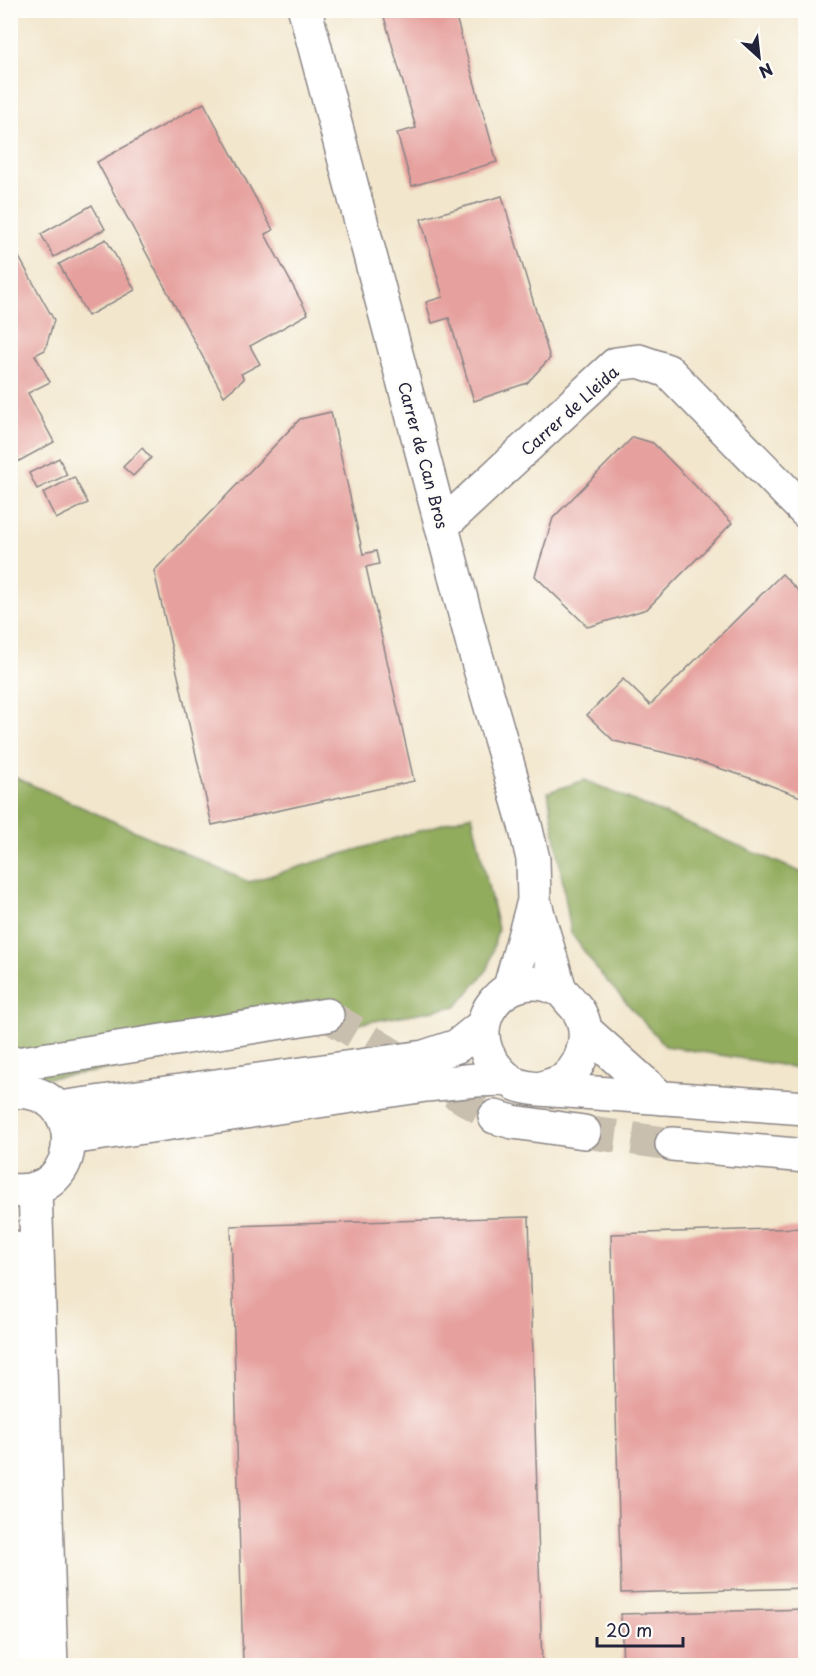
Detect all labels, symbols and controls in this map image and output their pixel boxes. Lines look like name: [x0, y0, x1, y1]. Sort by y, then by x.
north arrow: [729, 27, 789, 87]
text: N: [755, 58, 777, 85]
street label: Carrer de Lleida: [515, 359, 623, 461]
street label: Carrer de Can Bros: [393, 379, 455, 531]
scale bar: [597, 1610, 682, 1648]
text: 20 m: [606, 1616, 652, 1643]

